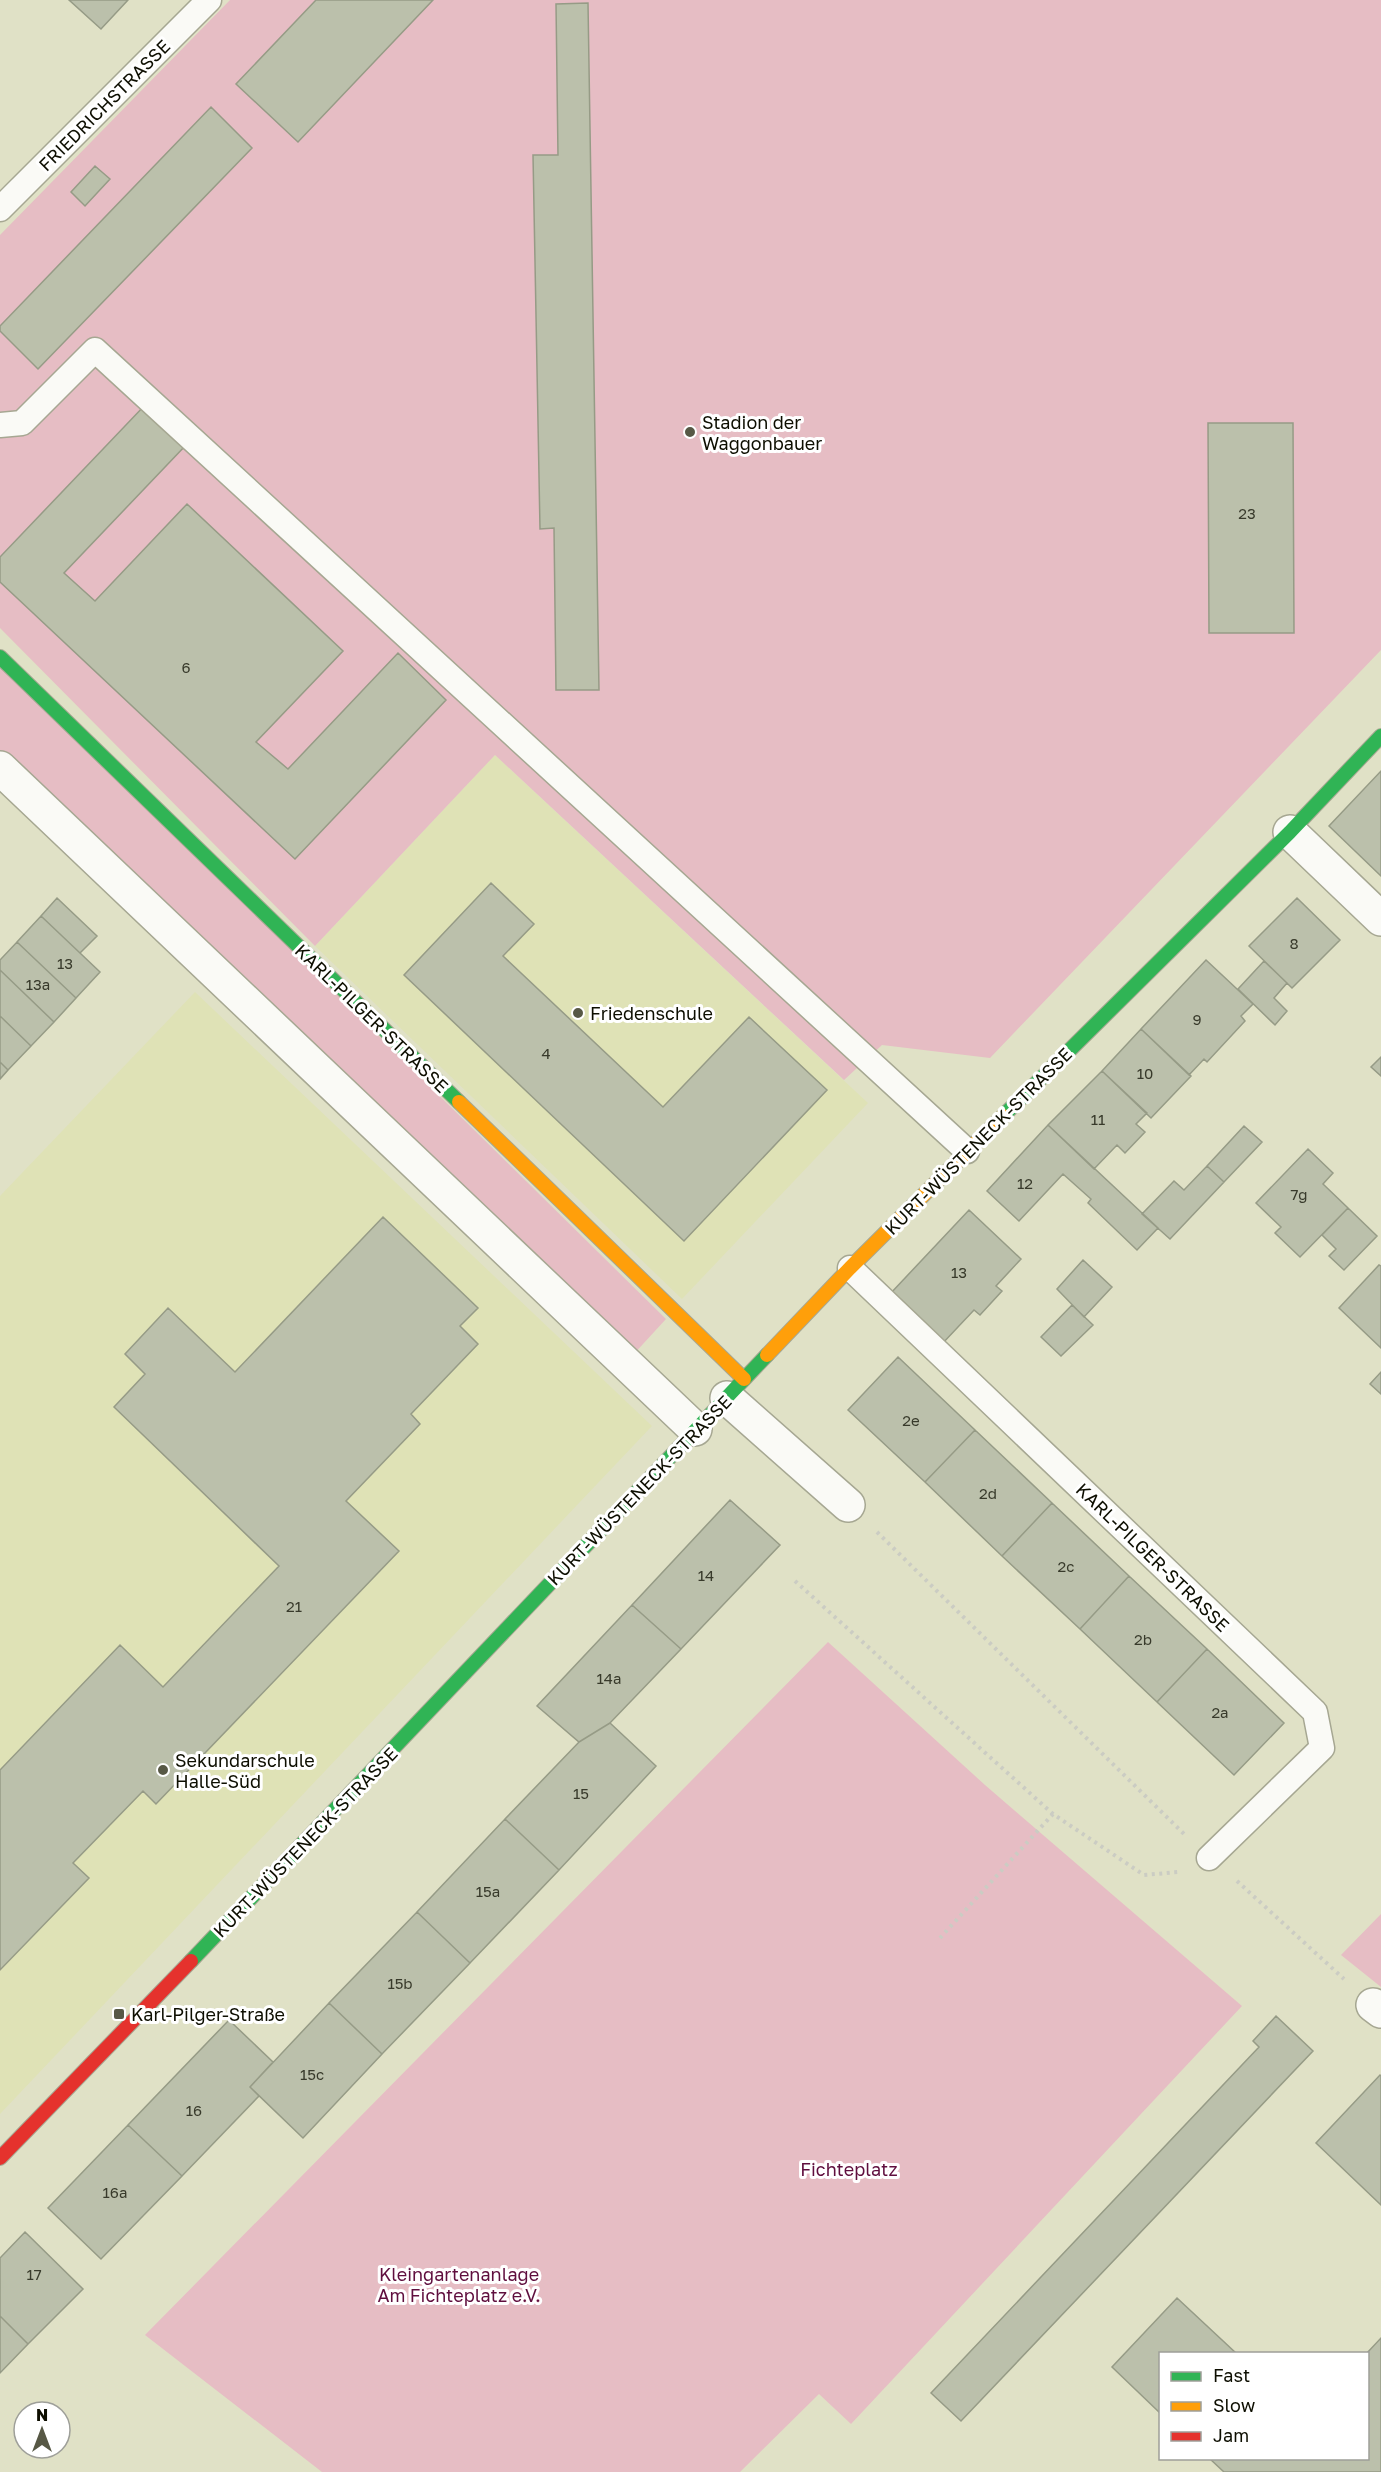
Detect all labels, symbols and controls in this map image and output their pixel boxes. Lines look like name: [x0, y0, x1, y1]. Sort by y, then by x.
street label: FRIEDRICHSTRASSE: [34, 35, 174, 175]
place label: Stadion der Waggonbauer: [702, 411, 822, 454]
marker: Stadion der Waggonbauer: [683, 425, 697, 439]
house number: 23: [1238, 504, 1256, 522]
house number: 6: [181, 658, 191, 676]
house number: 8: [1289, 934, 1299, 952]
street label: KARL-PILGER-STRASSE: [291, 939, 453, 1097]
house number: 13: [57, 954, 73, 972]
house number: 13a: [26, 975, 50, 993]
place label: Friedenschule: [590, 1002, 713, 1024]
marker: Friedenschule: [571, 1006, 585, 1020]
house number: 9: [1192, 1010, 1202, 1028]
street label: KURT-WÜSTENECK-STRASSE: [880, 1043, 1076, 1239]
house number: 4: [541, 1044, 551, 1062]
house number: 10: [1137, 1064, 1153, 1082]
house number: 11: [1091, 1110, 1105, 1128]
house number: 12: [1017, 1174, 1033, 1192]
house number: 7g: [1290, 1185, 1308, 1203]
house number: 13: [951, 1263, 967, 1281]
street label: KURT-WÜSTENECK-STRASSE: [542, 1390, 736, 1590]
house number: 2e: [902, 1411, 920, 1429]
street label: KARL-PILGER-STRASSE: [1072, 1478, 1234, 1636]
house number: 2d: [979, 1484, 997, 1502]
house number: 2c: [1058, 1557, 1074, 1575]
house number: 14: [698, 1566, 714, 1584]
house number: 21: [286, 1597, 302, 1615]
house number: 2b: [1134, 1630, 1152, 1648]
house number: 14a: [597, 1669, 621, 1687]
house number: 2a: [1211, 1703, 1229, 1721]
street label: KURT-WÜSTENECK-STRASSE: [208, 1742, 402, 1942]
place label: Sekundarschule Halle-Süd: [175, 1749, 315, 1792]
marker: Sekundarschule Halle-Süd: [156, 1763, 170, 1777]
house number: 15: [573, 1784, 589, 1802]
house number: 15a: [476, 1882, 500, 1900]
house number: 15b: [387, 1974, 413, 1992]
place label: Karl-Pilger-Straße: [131, 2003, 285, 2025]
marker: Karl-Pilger-Straße: [112, 2007, 126, 2021]
house number: 15c: [300, 2065, 324, 2083]
house number: 16: [186, 2101, 202, 2119]
park label: Fichteplatz: [800, 2158, 898, 2180]
house number: 16a: [103, 2183, 127, 2201]
park label: Kleingartenanlage Am Fichteplatz e.V.: [377, 2263, 541, 2306]
house number: 17: [26, 2265, 42, 2283]
legend: [1159, 2352, 1369, 2460]
text: Fast: [1213, 2364, 1250, 2386]
text: Slow: [1213, 2394, 1256, 2416]
north arrow: [12, 2400, 72, 2460]
text: N: [36, 2405, 48, 2425]
text: Jam: [1213, 2424, 1249, 2446]

